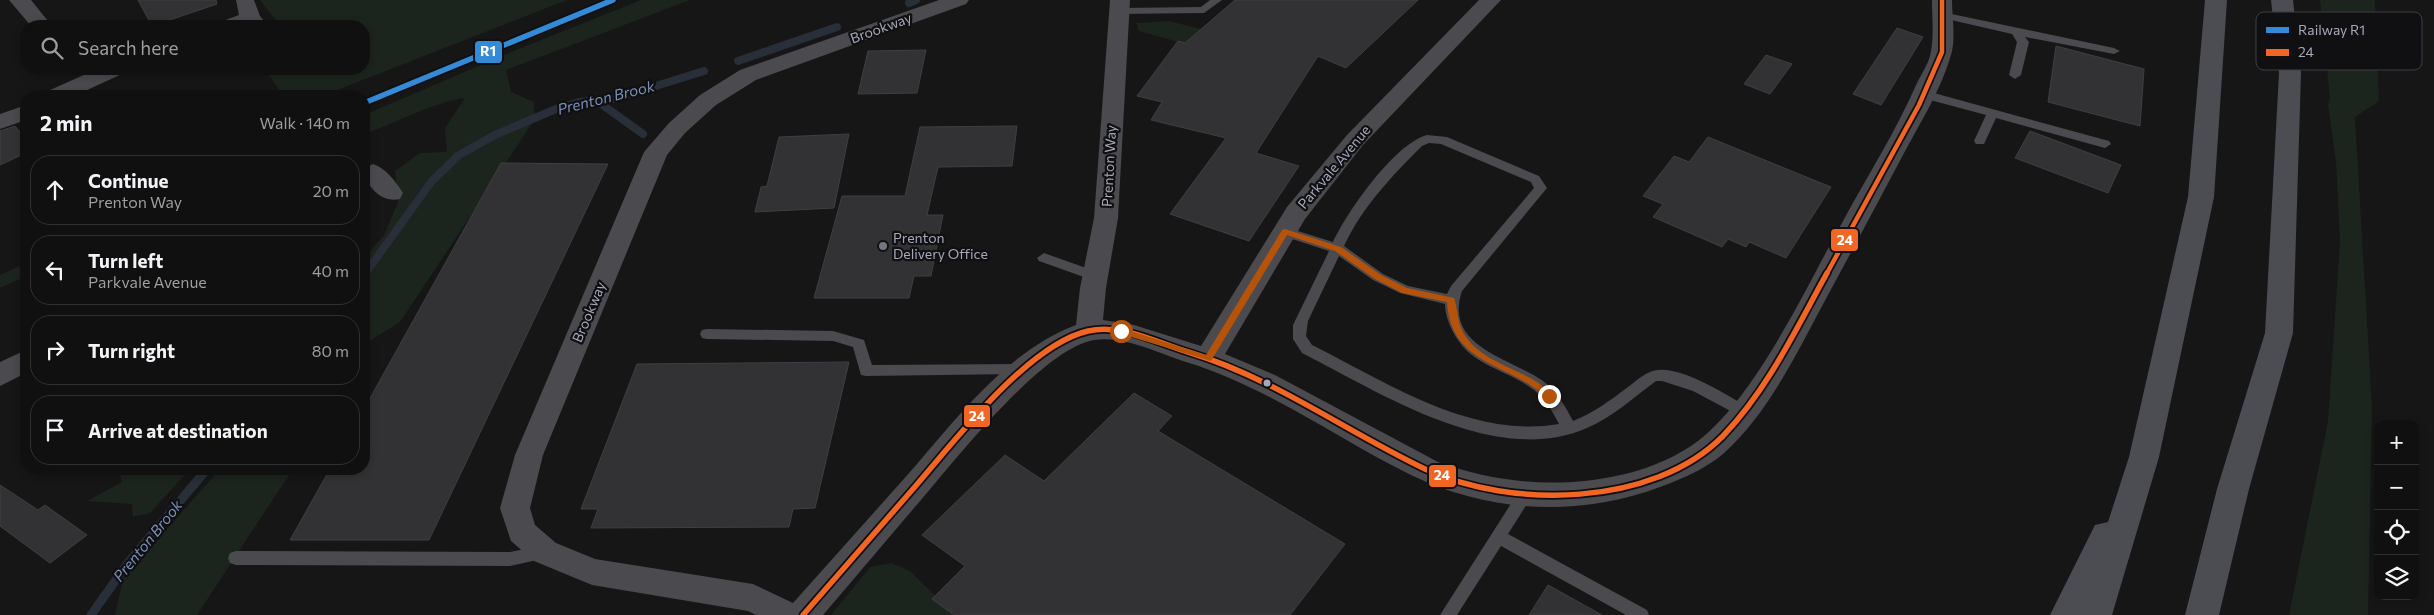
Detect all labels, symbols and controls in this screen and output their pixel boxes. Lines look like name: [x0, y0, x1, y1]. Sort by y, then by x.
street label: Brookway: [848, 9, 914, 46]
legend: [2256, 12, 2422, 70]
search box: [20, 20, 370, 75]
text: Railway R1: [2298, 21, 2365, 38]
icon: search: [38, 34, 66, 62]
text: Search here: [78, 36, 178, 59]
line badge: R1: [474, 40, 503, 64]
text: R1: [480, 42, 496, 59]
text: 24: [2298, 43, 2315, 60]
water label: Prenton Brook: [555, 76, 657, 118]
text: 2 min: [40, 110, 92, 135]
text: Walk · 140 m: [260, 113, 350, 132]
street label: Parkvale Avenue: [1294, 121, 1374, 212]
street label: Prenton Way: [1098, 124, 1119, 207]
text: Continue: [88, 169, 168, 192]
icon: ahead: [41, 176, 69, 204]
text: 20 m: [313, 181, 349, 200]
text: Prenton Way: [88, 192, 182, 211]
line badge: 24: [1830, 228, 1859, 252]
place label: Prenton Delivery Office: [893, 229, 988, 262]
text: 24: [1837, 231, 1854, 248]
marker: Prenton Delivery Office: [877, 240, 889, 252]
text: Turn left: [88, 249, 163, 272]
icon: left: [41, 256, 69, 284]
text: 40 m: [312, 261, 349, 280]
text: Parkvale Avenue: [88, 272, 207, 291]
street label: Brookway: [568, 279, 609, 345]
route start: [1110, 320, 1133, 343]
icon: right: [41, 336, 69, 364]
text: Turn right: [88, 339, 175, 362]
text: 80 m: [312, 341, 349, 360]
unlabelled marker: [1262, 378, 1272, 388]
route end: [1538, 385, 1561, 408]
line badge: 24: [963, 404, 991, 428]
text: 24: [969, 407, 986, 424]
icon: arrive: [41, 416, 69, 444]
text: Arrive at destination: [88, 419, 268, 442]
map controls: [2374, 420, 2419, 600]
button: +: [2374, 420, 2419, 465]
line badge: 24: [1428, 464, 1457, 488]
button: −: [2374, 465, 2419, 510]
text: 24: [1434, 466, 1451, 483]
water label: Prenton Brook: [109, 495, 186, 585]
button: locate: [2374, 510, 2419, 555]
button: layers: [2374, 555, 2419, 600]

